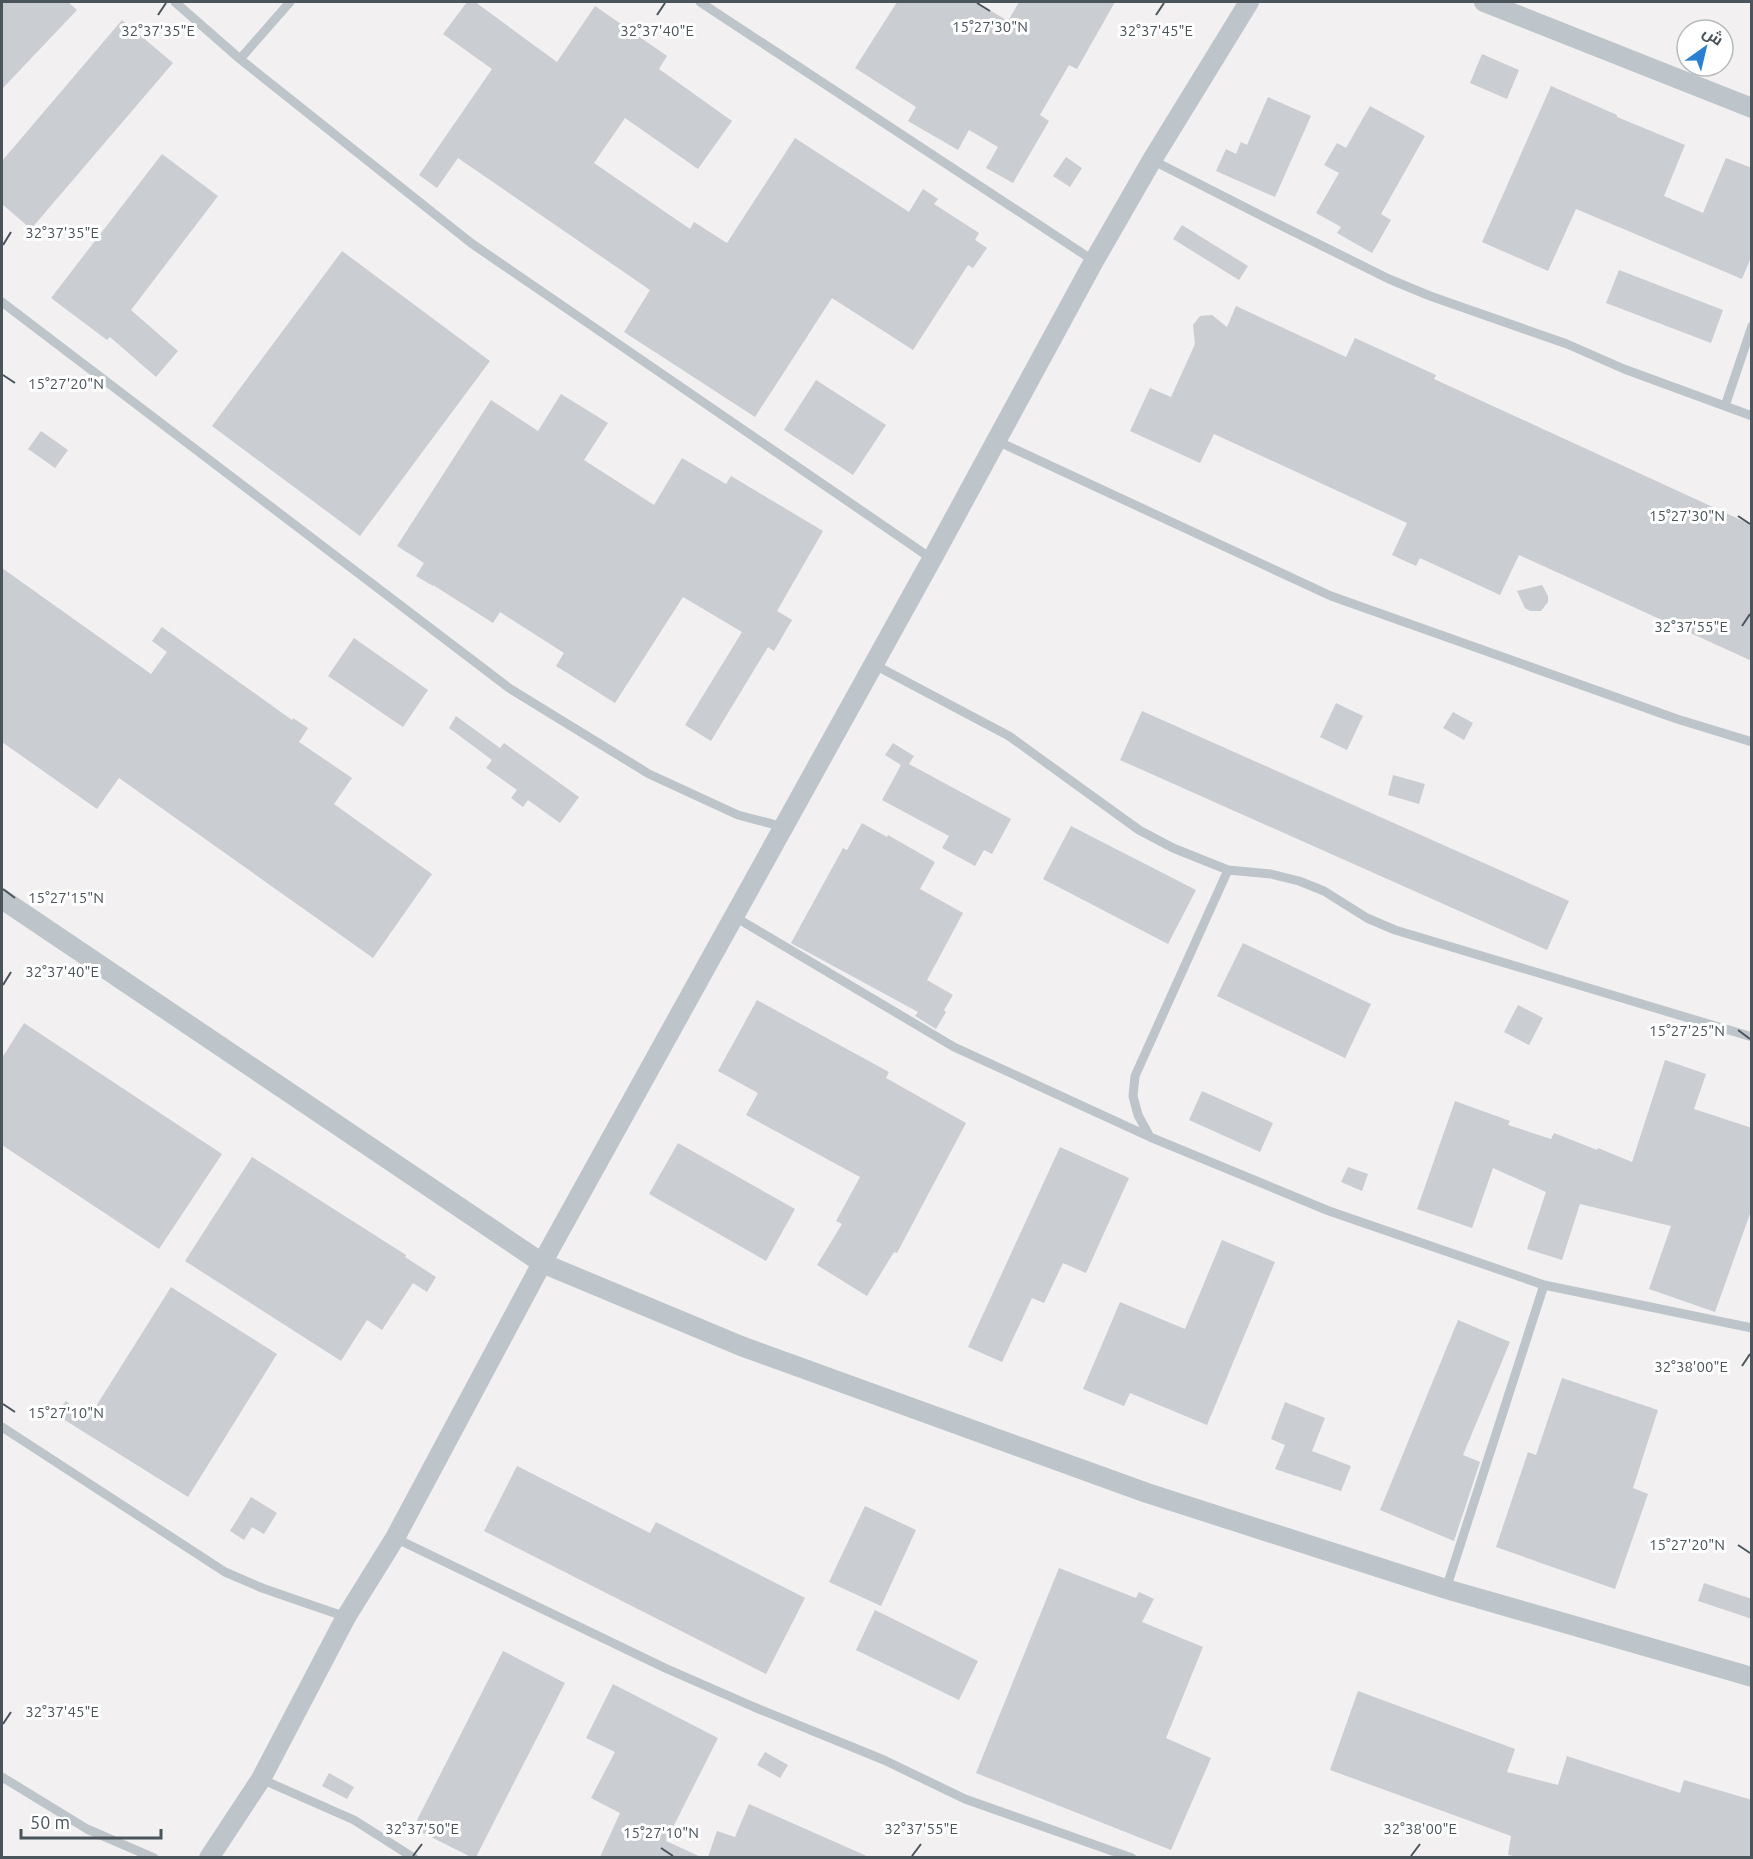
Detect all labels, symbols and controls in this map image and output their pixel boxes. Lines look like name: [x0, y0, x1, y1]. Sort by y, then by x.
text: 15°27'30"N: [952, 18, 1028, 35]
north arrow: [1675, 18, 1735, 78]
text: 32°37'35"E: [121, 22, 195, 39]
text: 32°37'40"E: [620, 22, 694, 39]
text: 32°37'45"E: [1119, 22, 1193, 39]
text: ش: [1699, 22, 1727, 50]
text: 32°37'35"E: [25, 224, 99, 241]
text: 15°27'20"N: [28, 375, 104, 392]
text: 15°27'30"N: [1649, 507, 1725, 524]
text: 32°37'55"E: [1654, 618, 1728, 635]
text: 15°27'15"N: [28, 889, 104, 906]
text: 32°37'40"E: [25, 963, 99, 980]
text: 15°27'25"N: [1649, 1022, 1725, 1039]
text: 32°38'00"E: [1654, 1358, 1728, 1375]
text: 15°27'10"N: [28, 1404, 104, 1421]
text: 15°27'20"N: [1649, 1536, 1725, 1553]
text: 32°37'45"E: [25, 1703, 99, 1720]
scale bar: [21, 1802, 160, 1840]
text: 50 m: [30, 1812, 70, 1832]
text: 32°37'50"E: [385, 1820, 459, 1837]
text: 32°37'55"E: [884, 1820, 958, 1837]
text: 32°38'00"E: [1383, 1820, 1457, 1837]
text: 15°27'10"N: [623, 1824, 699, 1841]

